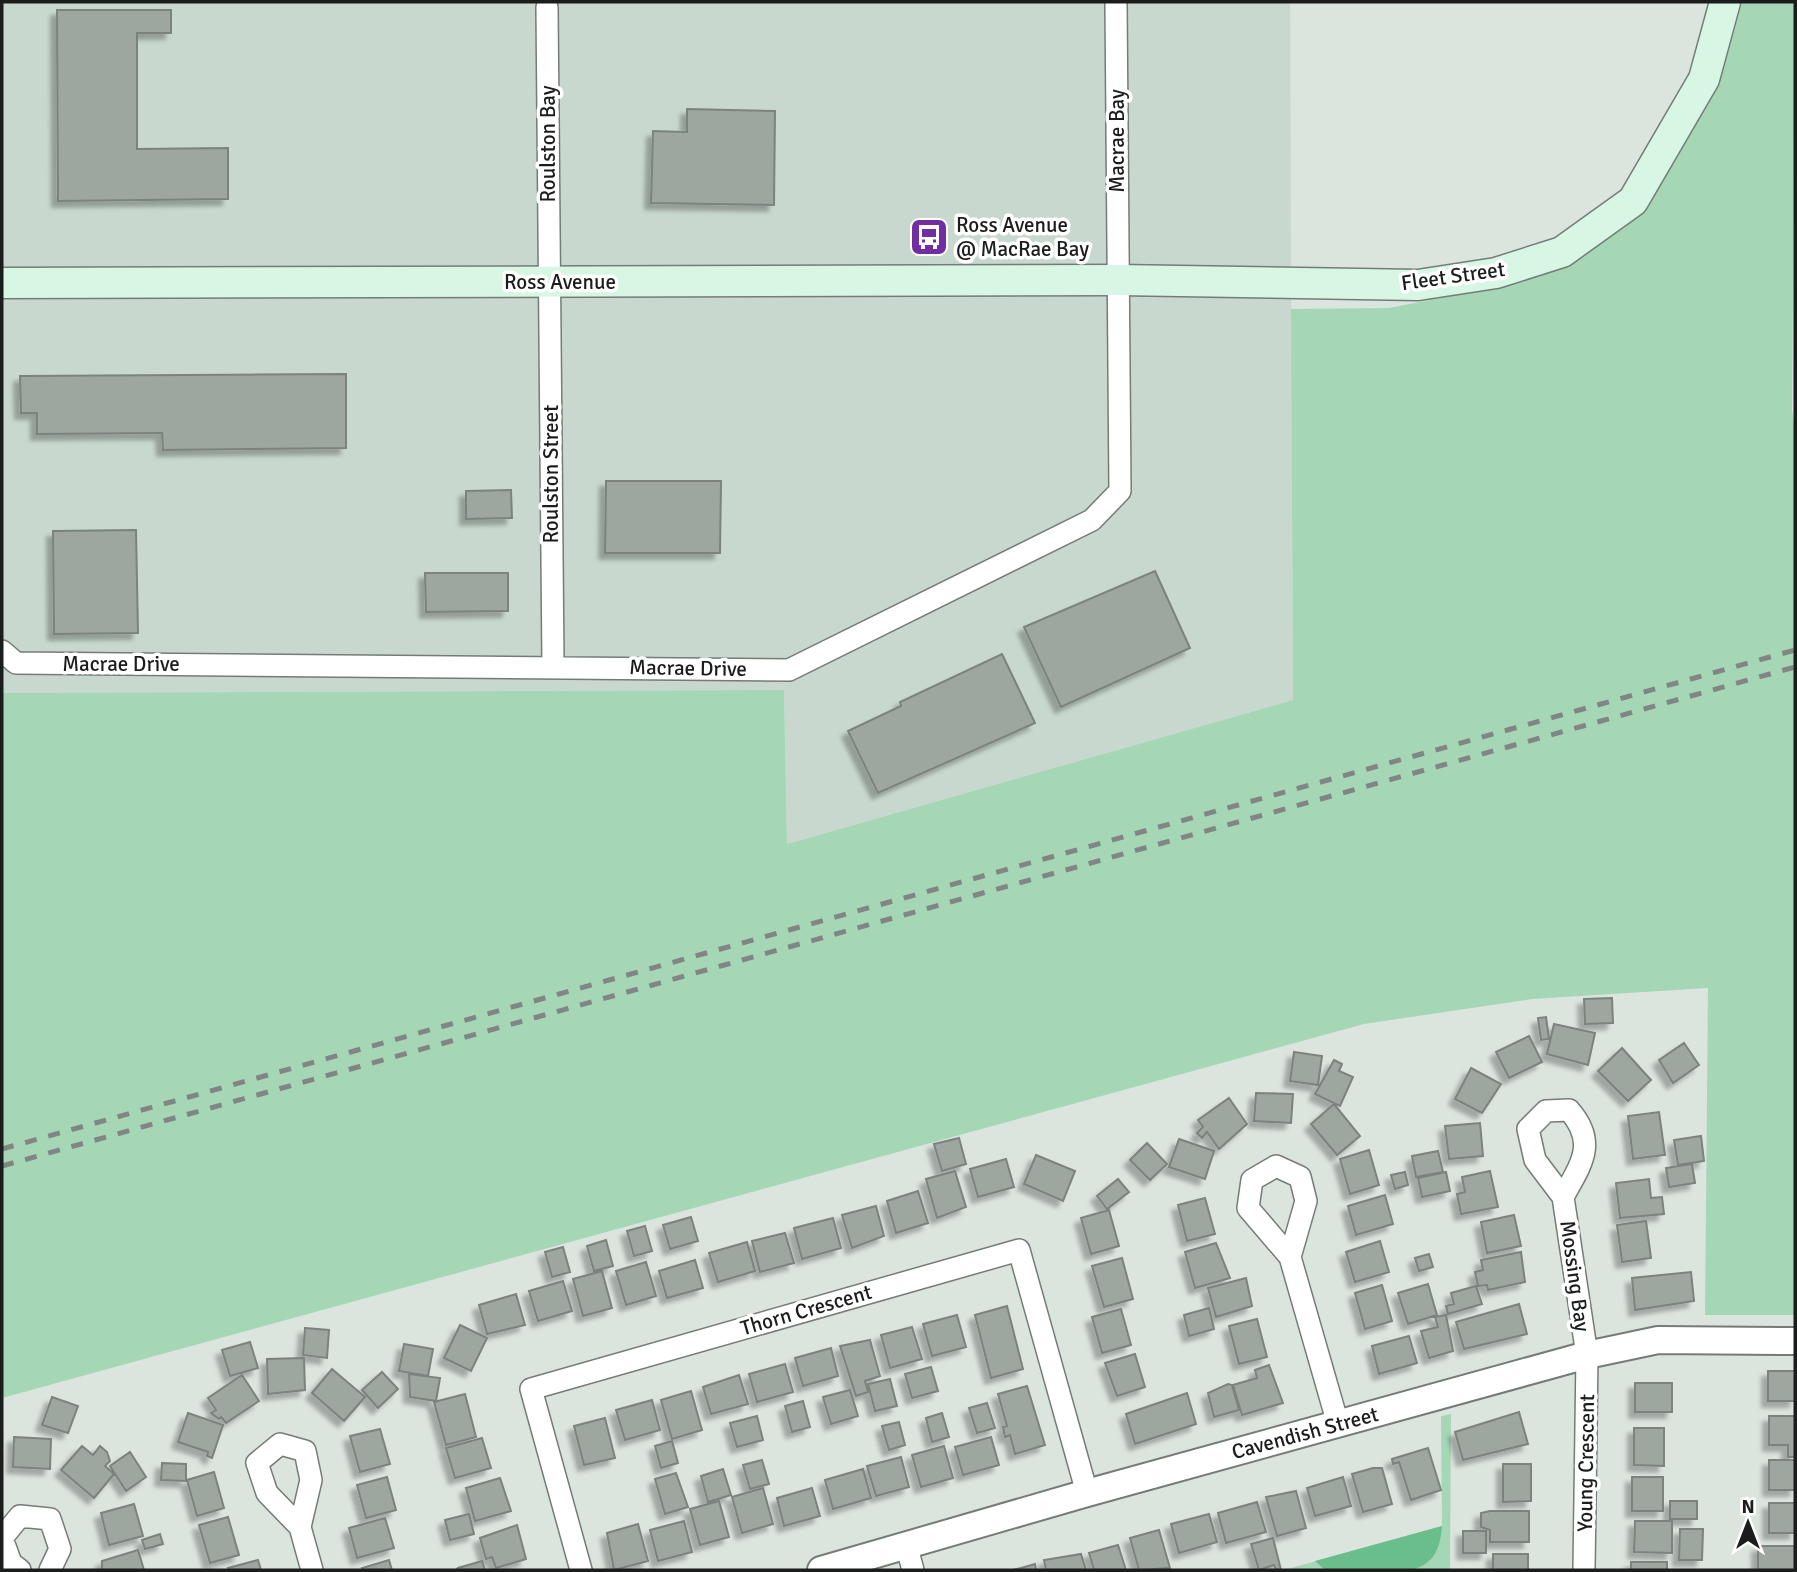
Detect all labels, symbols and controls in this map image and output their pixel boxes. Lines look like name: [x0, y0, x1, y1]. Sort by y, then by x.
street label: Roulston Bay: [535, 85, 561, 203]
street label: Macrae Bay: [1104, 89, 1130, 193]
place label: Ross Avenue @ MacRae Bay: [956, 212, 1089, 262]
bus stop icon: Ross Avenue @ MacRae Bay: [908, 216, 950, 258]
street label: Fleet Street: [1399, 256, 1507, 296]
street label: Ross Avenue: [504, 269, 616, 295]
street label: Roulston Street: [538, 405, 564, 543]
street label: Macrae Drive: [62, 651, 180, 677]
street label: Macrae Drive: [629, 654, 747, 682]
street label: Mossing Bay: [1554, 1219, 1596, 1333]
street label: Thorn Crescent: [737, 1279, 875, 1341]
street label: Young Crescent: [1572, 1394, 1600, 1532]
street label: Cavendish Street: [1229, 1401, 1381, 1465]
north arrow: [1713, 1488, 1783, 1558]
text: N: [1741, 1495, 1755, 1519]

